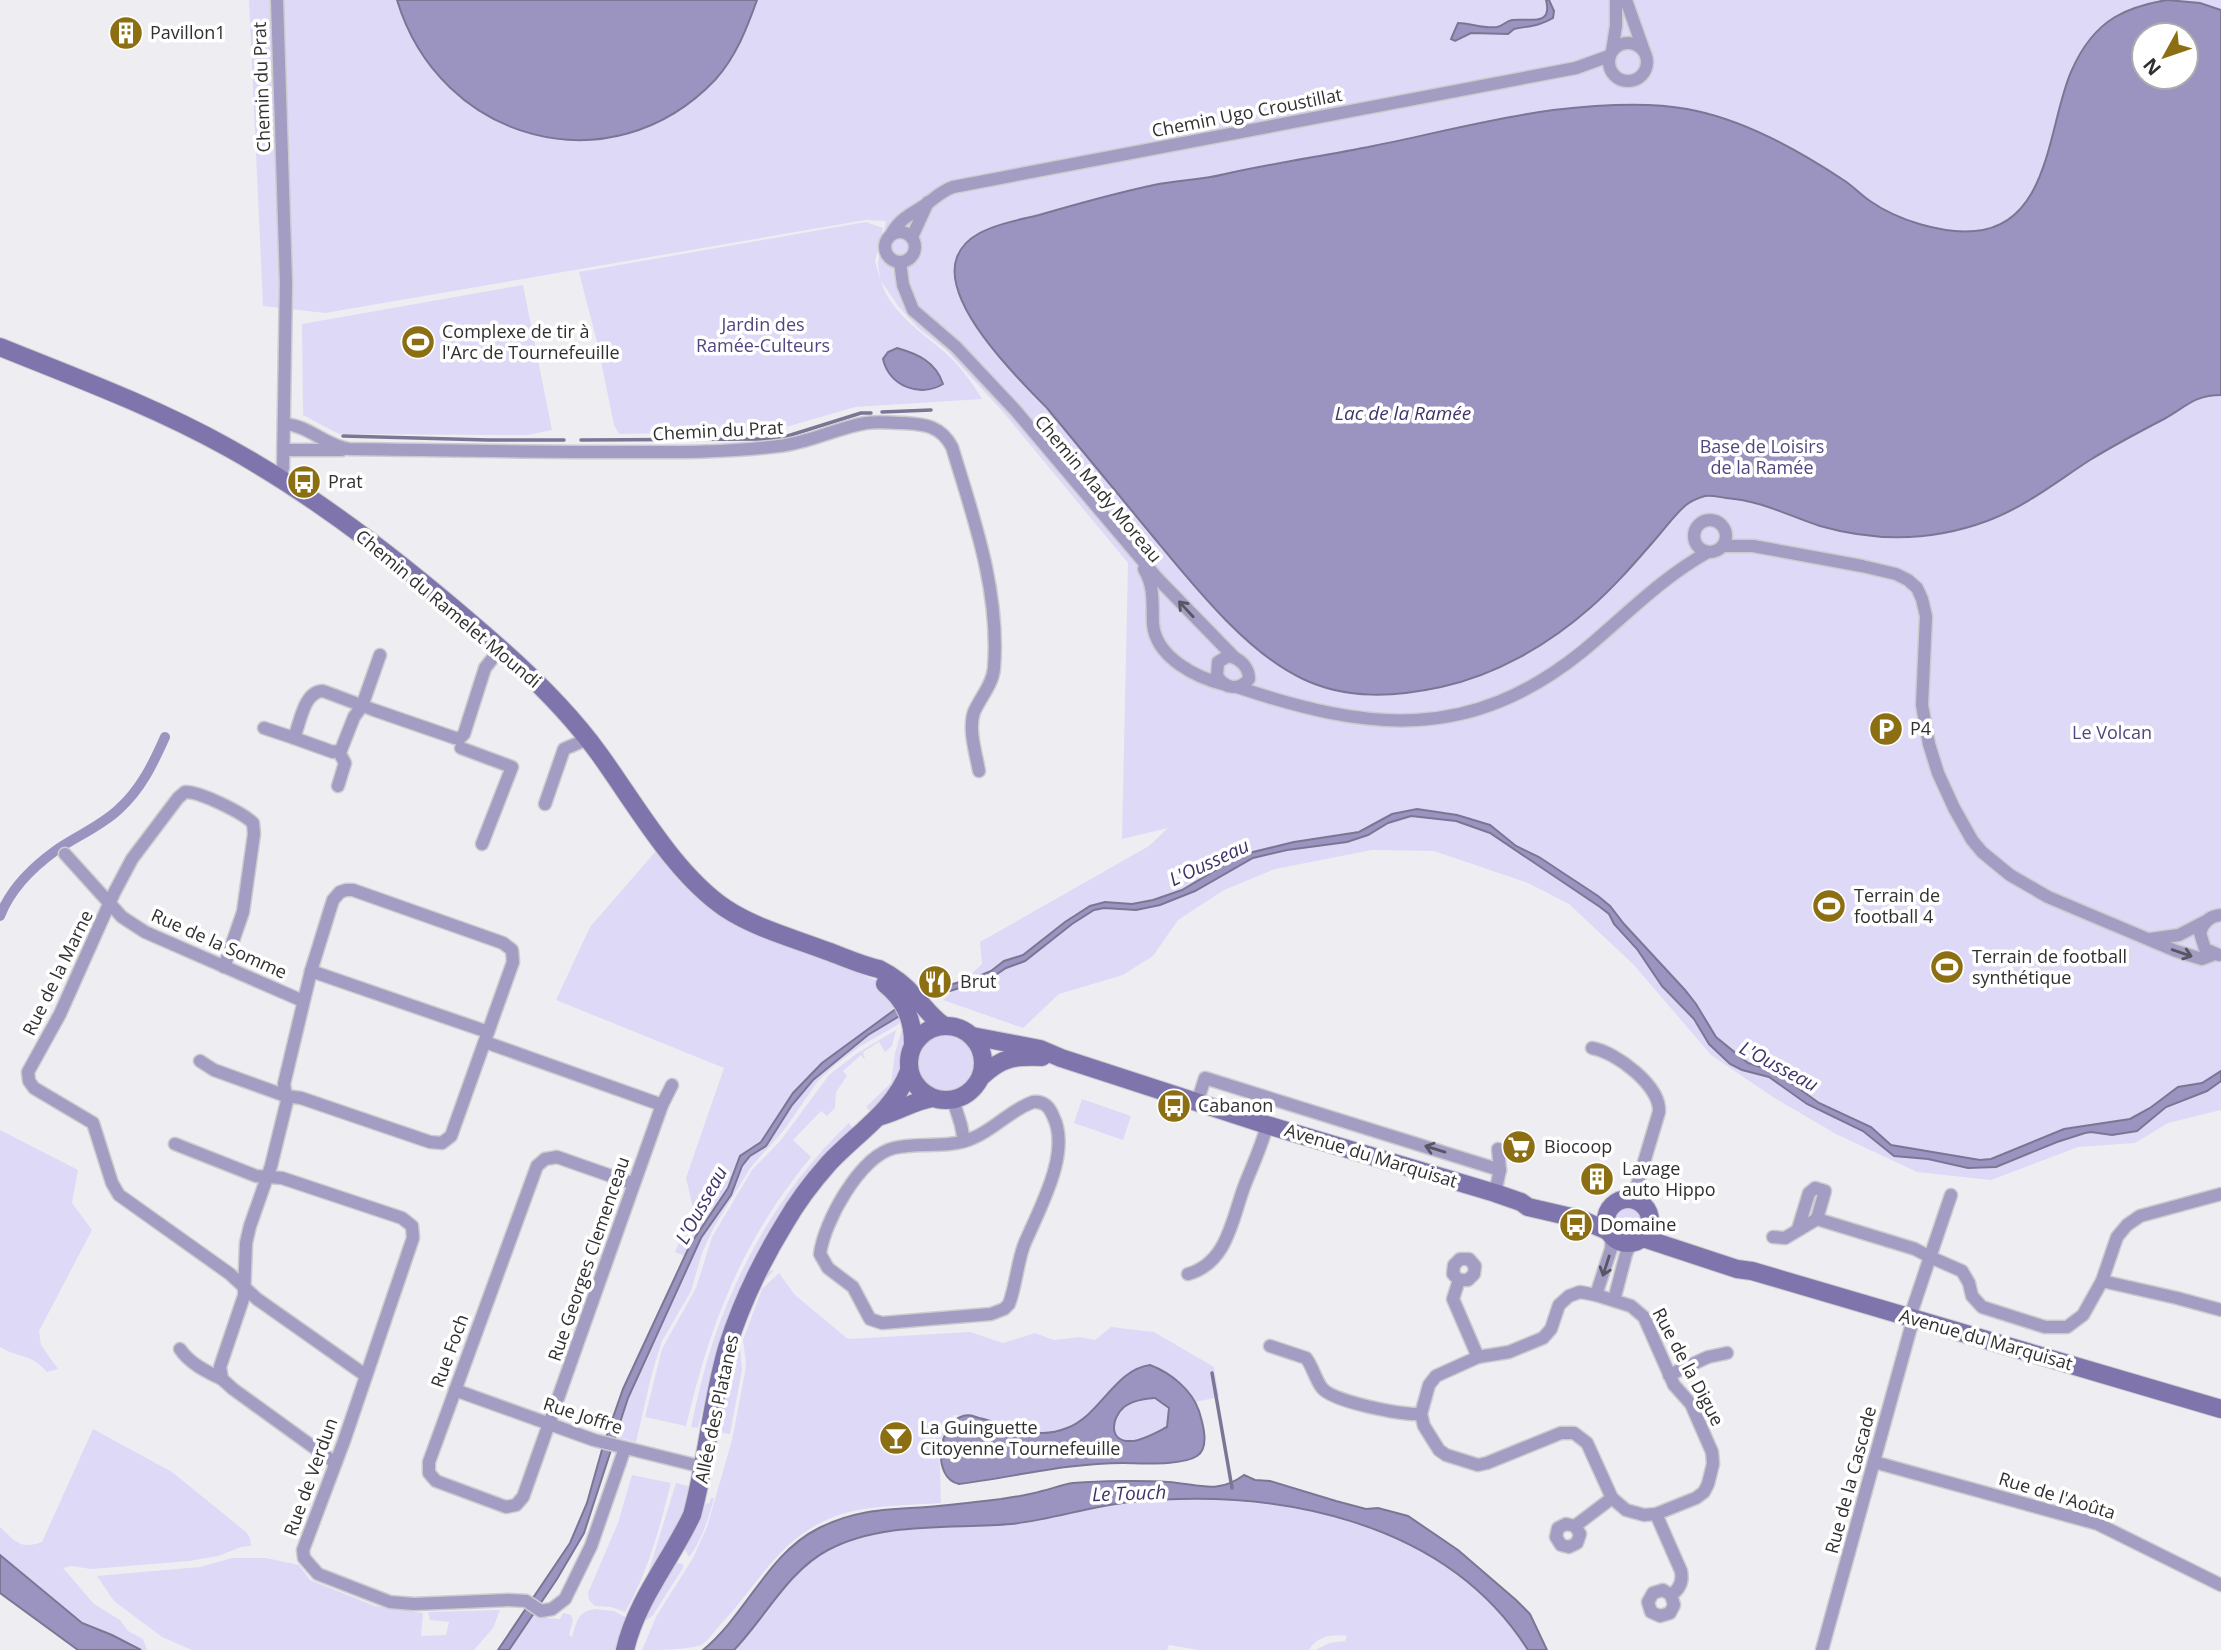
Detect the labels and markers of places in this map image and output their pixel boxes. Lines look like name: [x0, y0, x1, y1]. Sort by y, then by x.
building icon: Pavillon1: [107, 14, 145, 52]
place label: Pavillon1: [150, 20, 226, 44]
place label: Complexe de tir à l'Arc de Tournefeuille: [442, 319, 620, 364]
sports icon: Complexe de tir à l'Arc de Tournefeuille: [399, 323, 437, 361]
bus stop icon: Prat: [285, 463, 323, 501]
place label: Prat: [328, 469, 363, 493]
parking icon: P4: [1867, 710, 1905, 748]
place label: P4: [1910, 716, 1931, 740]
place label: Terrain de football 4: [1854, 883, 1940, 928]
sports icon: Terrain de football 4: [1810, 887, 1848, 925]
place label: Terrain de football synthétique: [1972, 944, 2127, 989]
sports icon: Terrain de football synthétique: [1928, 948, 1966, 986]
restaurant icon: Brut: [916, 963, 954, 1001]
place label: Brut: [960, 969, 996, 993]
bus stop icon: Cabanon: [1155, 1087, 1193, 1125]
place label: Cabanon: [1198, 1093, 1273, 1117]
supermarket icon: Biocoop: [1500, 1128, 1538, 1166]
place label: Biocoop: [1544, 1134, 1612, 1158]
place label: Lavage auto Hippo: [1622, 1156, 1716, 1201]
building icon: Lavage auto Hippo: [1578, 1160, 1616, 1198]
bus stop icon: Domaine: [1557, 1206, 1595, 1244]
place label: Domaine: [1600, 1212, 1676, 1236]
place label: La Guinguette Citoyenne Tournefeuille: [920, 1415, 1120, 1460]
bar icon: La Guinguette Citoyenne Tournefeuille: [877, 1419, 915, 1457]

